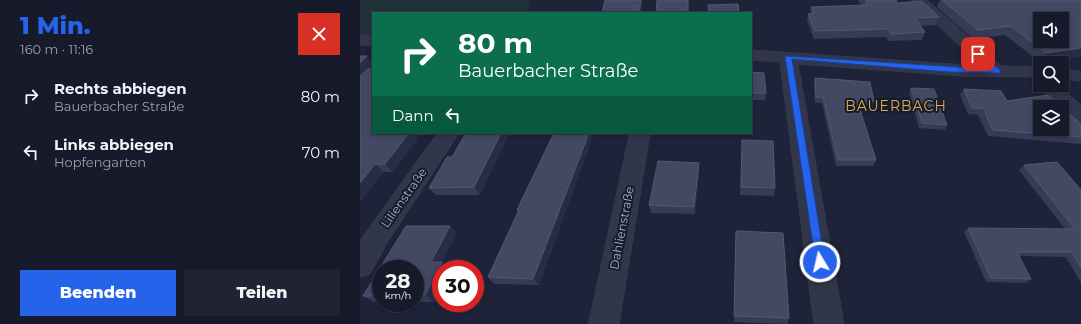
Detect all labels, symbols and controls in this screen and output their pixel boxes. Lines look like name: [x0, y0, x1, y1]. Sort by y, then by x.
text: 1 Min.: [20, 11, 91, 40]
map controls: [1033, 12, 1069, 136]
button: sound: [1033, 12, 1069, 48]
button: close: [298, 13, 340, 55]
text: 80 m: [458, 26, 533, 60]
icon: right: [392, 28, 444, 80]
pin: [961, 37, 995, 71]
text: 160 m · 11:16: [20, 41, 93, 57]
icon: arrive: [967, 43, 989, 65]
button: search: [1033, 56, 1069, 92]
text: Bauerbacher Straße: [458, 60, 638, 82]
text: Rechts abbiegen: [54, 79, 187, 98]
icon: right: [20, 85, 42, 107]
text: 80 m: [301, 87, 340, 106]
district label: BAUERBACH: [845, 97, 947, 115]
text: Bauerbacher Straße: [54, 98, 184, 114]
button: layers: [1033, 100, 1069, 136]
icon: left: [442, 104, 464, 126]
text: Dann: [392, 106, 434, 125]
text: Links abbiegen: [54, 135, 174, 154]
icon: left: [20, 141, 42, 163]
text: 70 m: [302, 143, 340, 162]
text: Hopfengarten: [54, 154, 146, 170]
street label: Lilienstraße: [378, 165, 430, 230]
street label: Dahlienstraße: [606, 185, 637, 271]
position arrow: [799, 241, 841, 283]
speed limit sign: 30: [432, 260, 484, 312]
text: 28: [386, 269, 411, 293]
button: Beenden: [20, 270, 176, 316]
button: Teilen: [184, 270, 340, 316]
text: km/h: [385, 289, 411, 302]

